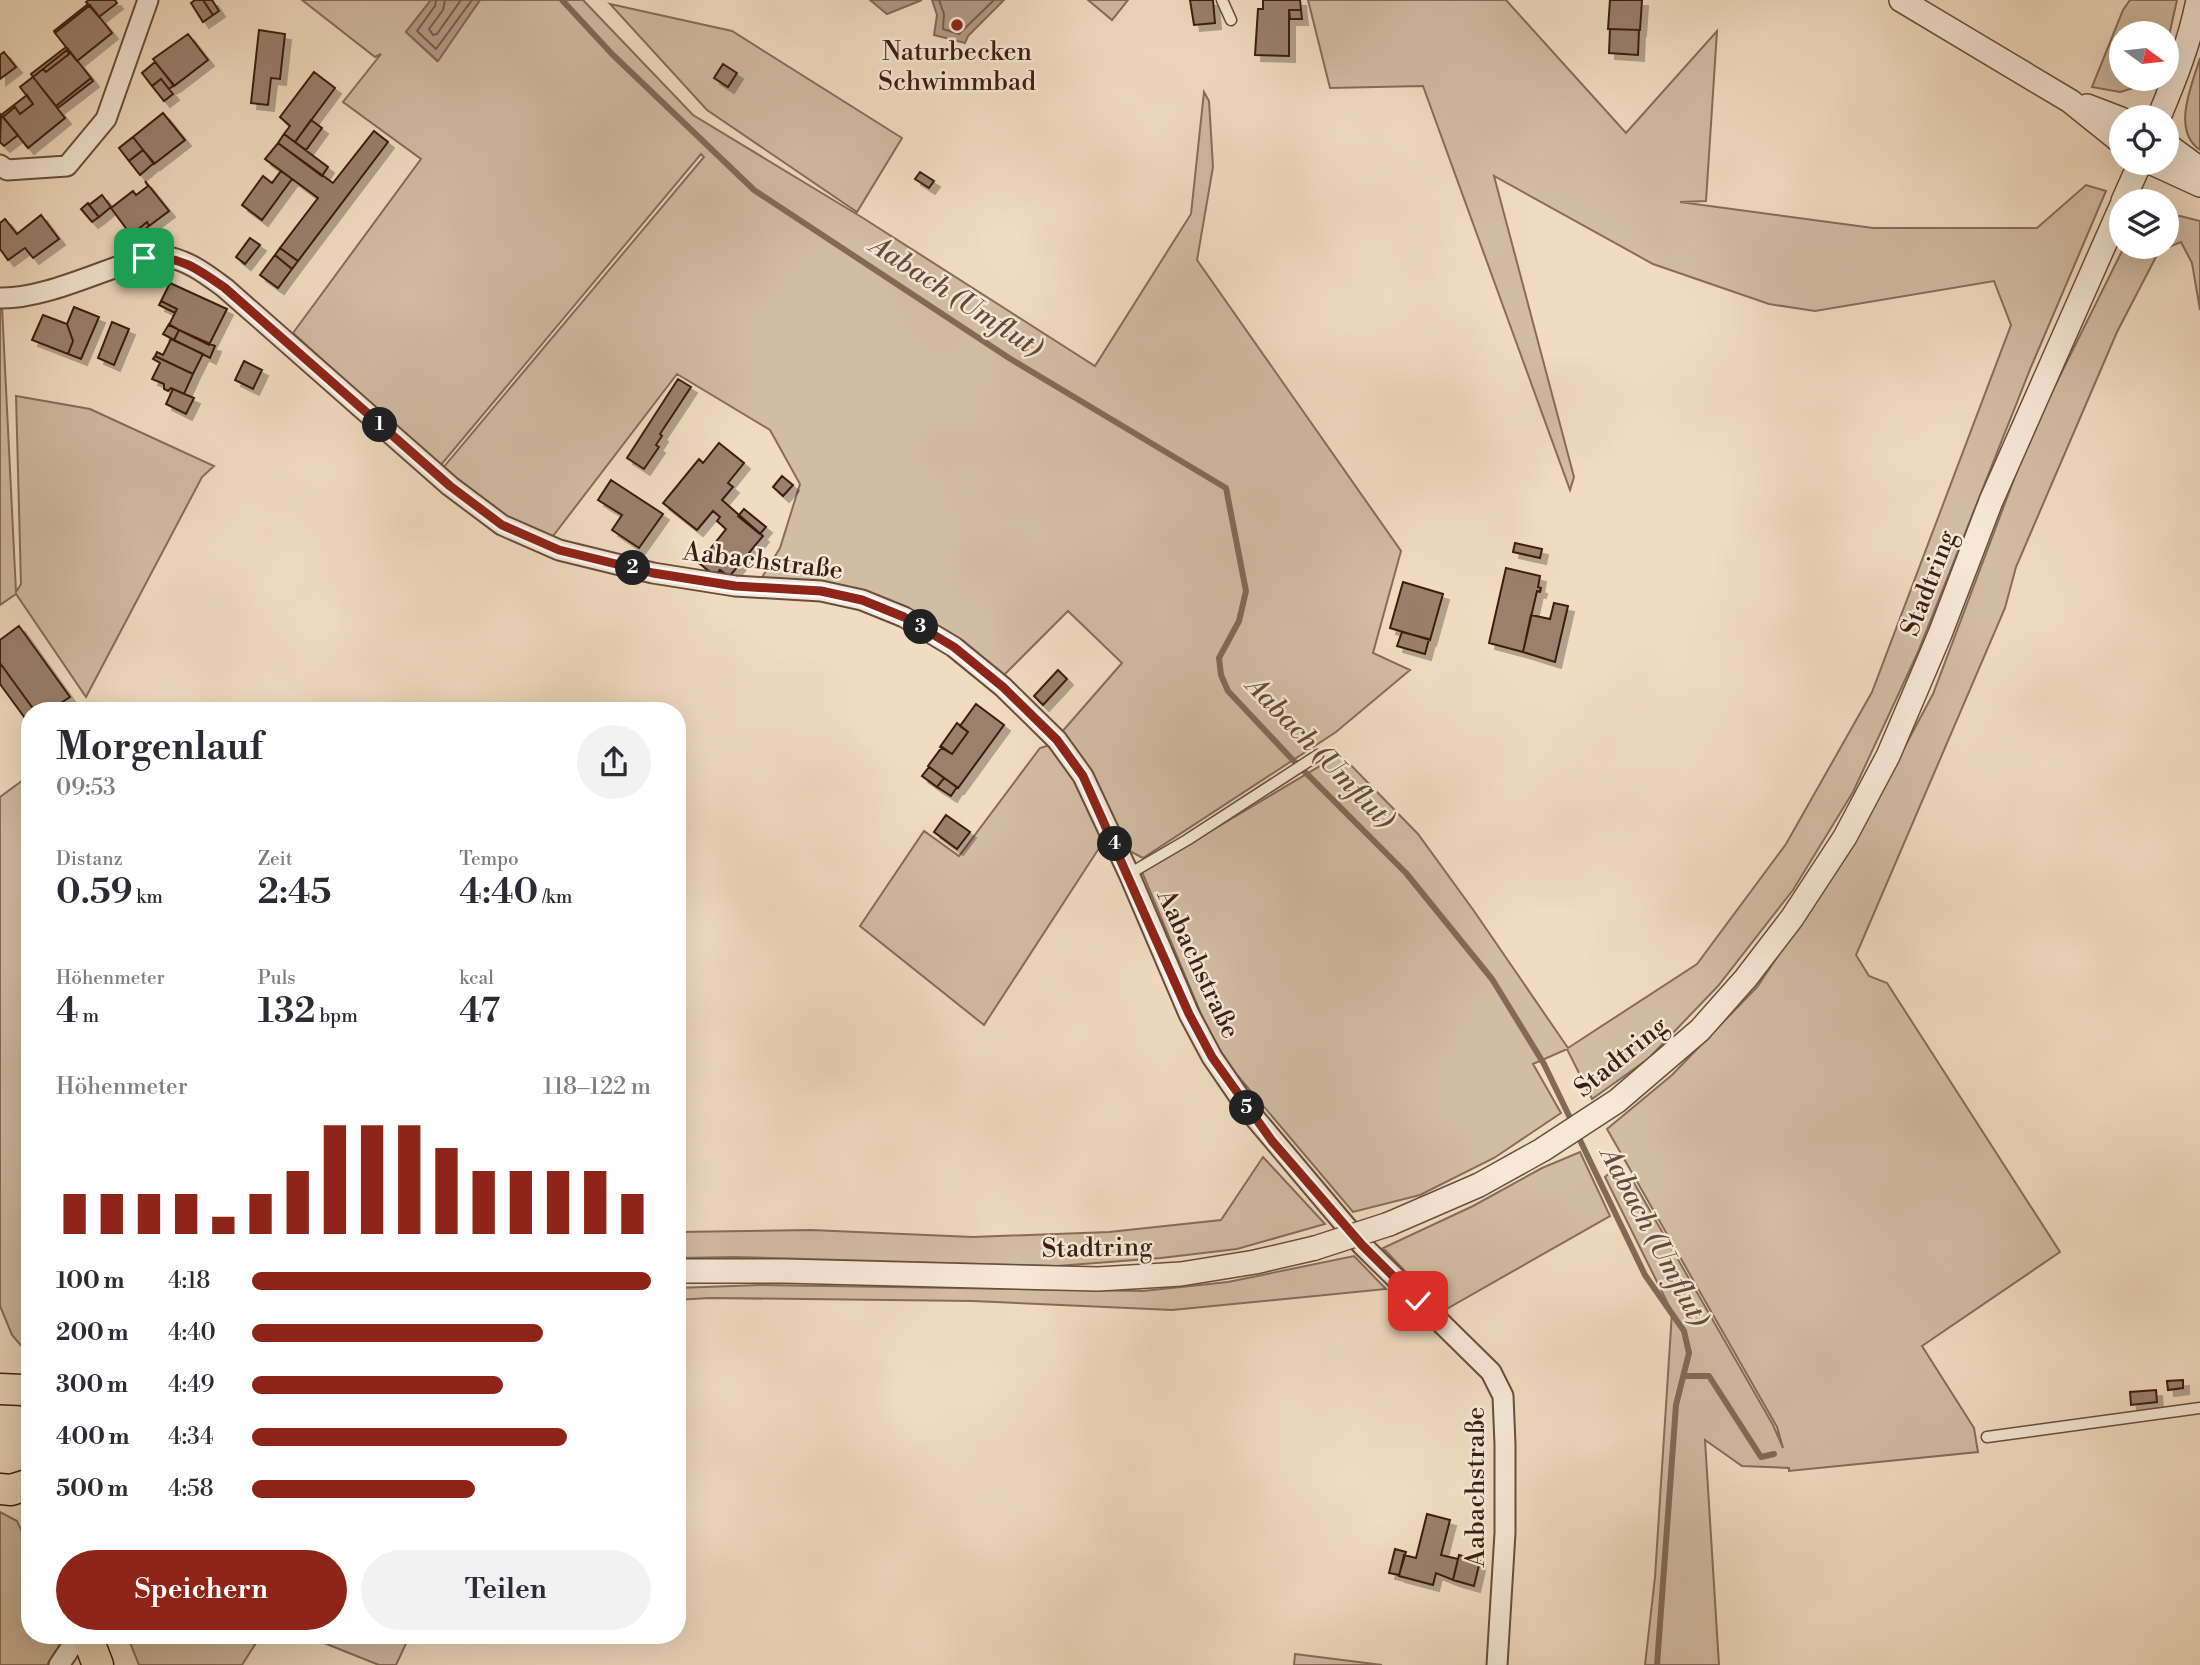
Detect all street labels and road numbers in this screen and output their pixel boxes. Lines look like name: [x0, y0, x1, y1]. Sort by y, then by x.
street label: Stadtring: [1894, 525, 1964, 641]
street label: Aabachstraße: [680, 535, 845, 587]
street label: Aabachstraße: [1149, 884, 1246, 1044]
street label: Stadtring: [1568, 1009, 1675, 1104]
street label: Stadtring: [1041, 1231, 1153, 1265]
street label: Aabachstraße: [1460, 1407, 1492, 1568]

